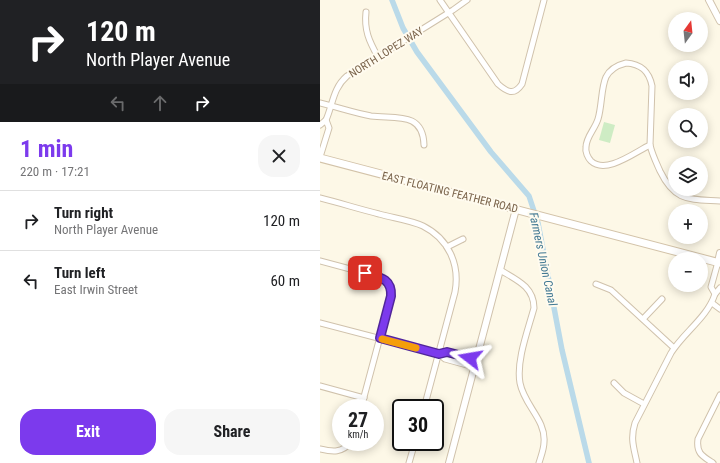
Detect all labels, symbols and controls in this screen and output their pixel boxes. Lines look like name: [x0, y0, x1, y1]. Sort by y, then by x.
north arrow: [668, 12, 708, 52]
map controls: [668, 12, 708, 292]
text: 120 m: [86, 15, 156, 48]
icon: right: [20, 16, 72, 68]
street label: NORTH LOPEZ WAY: [347, 24, 426, 80]
text: North Player Avenue: [86, 49, 230, 70]
button: sound: [668, 60, 708, 100]
icon: left: [107, 92, 129, 114]
icon: ahead: [149, 92, 171, 114]
icon: right: [191, 92, 213, 114]
button: search: [668, 108, 708, 148]
text: 1 min: [20, 135, 73, 163]
button: close: [258, 135, 300, 177]
button: layers: [668, 156, 708, 196]
text: 220 m · 17:21: [20, 164, 90, 179]
street label: EAST FLOATING FEATHER ROAD: [380, 169, 519, 216]
text: Turn right: [54, 204, 113, 222]
button: +: [668, 204, 708, 244]
icon: right: [20, 210, 42, 232]
water label: Farmers Union Canal: [526, 211, 560, 307]
text: 120 m: [263, 212, 300, 230]
text: North Player Avenue: [54, 222, 158, 237]
button: −: [668, 252, 708, 292]
pin: [348, 256, 382, 290]
icon: arrive: [354, 262, 376, 284]
text: Turn left: [54, 264, 105, 282]
icon: left: [20, 270, 42, 292]
text: 60 m: [270, 272, 300, 290]
text: East Irwin Street: [54, 282, 138, 297]
position arrow: [449, 337, 491, 379]
speed limit sign: 30: [392, 399, 444, 451]
text: 27: [348, 408, 368, 432]
button: Exit: [20, 409, 156, 455]
button: Share: [164, 409, 300, 455]
text: km/h: [348, 429, 368, 440]

